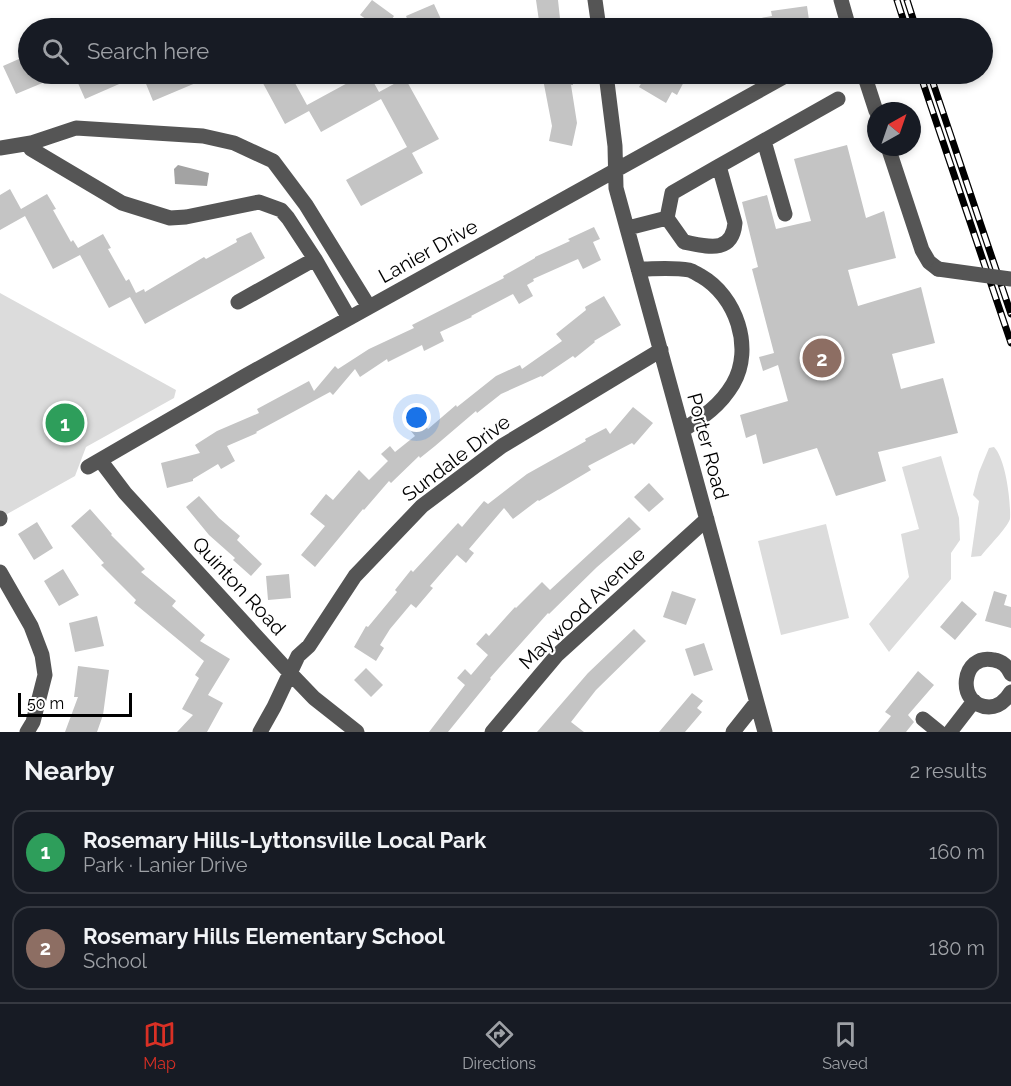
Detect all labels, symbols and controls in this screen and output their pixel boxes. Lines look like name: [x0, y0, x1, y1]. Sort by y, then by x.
search box: [18, 18, 993, 84]
icon: search: [39, 35, 72, 68]
text: Search here: [87, 38, 209, 64]
north arrow: [867, 102, 921, 156]
street label: Lanier Drive: [374, 214, 482, 288]
pin: 2: [802, 336, 842, 380]
street label: Porter Road: [682, 390, 734, 502]
pin: 1: [46, 400, 84, 446]
your location: [402, 403, 431, 432]
street label: Sundale Drive: [397, 409, 515, 506]
street label: Quinton Road: [187, 532, 291, 640]
street label: Maywood Avenue: [514, 542, 650, 674]
scale bar: [18, 690, 132, 718]
text: 50 m: [27, 694, 64, 713]
text: Nearby: [24, 756, 114, 786]
text: 2 results: [910, 759, 987, 783]
text: Rosemary Hills-Lyttonsville Local Park: [83, 827, 486, 853]
text: 1: [41, 840, 50, 864]
text: 160 m: [929, 840, 985, 864]
text: Park · Lanier Drive: [83, 853, 248, 877]
text: Rosemary Hills Elementary School: [83, 923, 445, 949]
text: 2: [40, 936, 51, 960]
text: 180 m: [929, 936, 985, 960]
text: School: [83, 949, 147, 973]
tab: Map: [143, 1018, 176, 1073]
tab: Directions: [462, 1018, 536, 1073]
tab: Saved: [822, 1018, 868, 1073]

